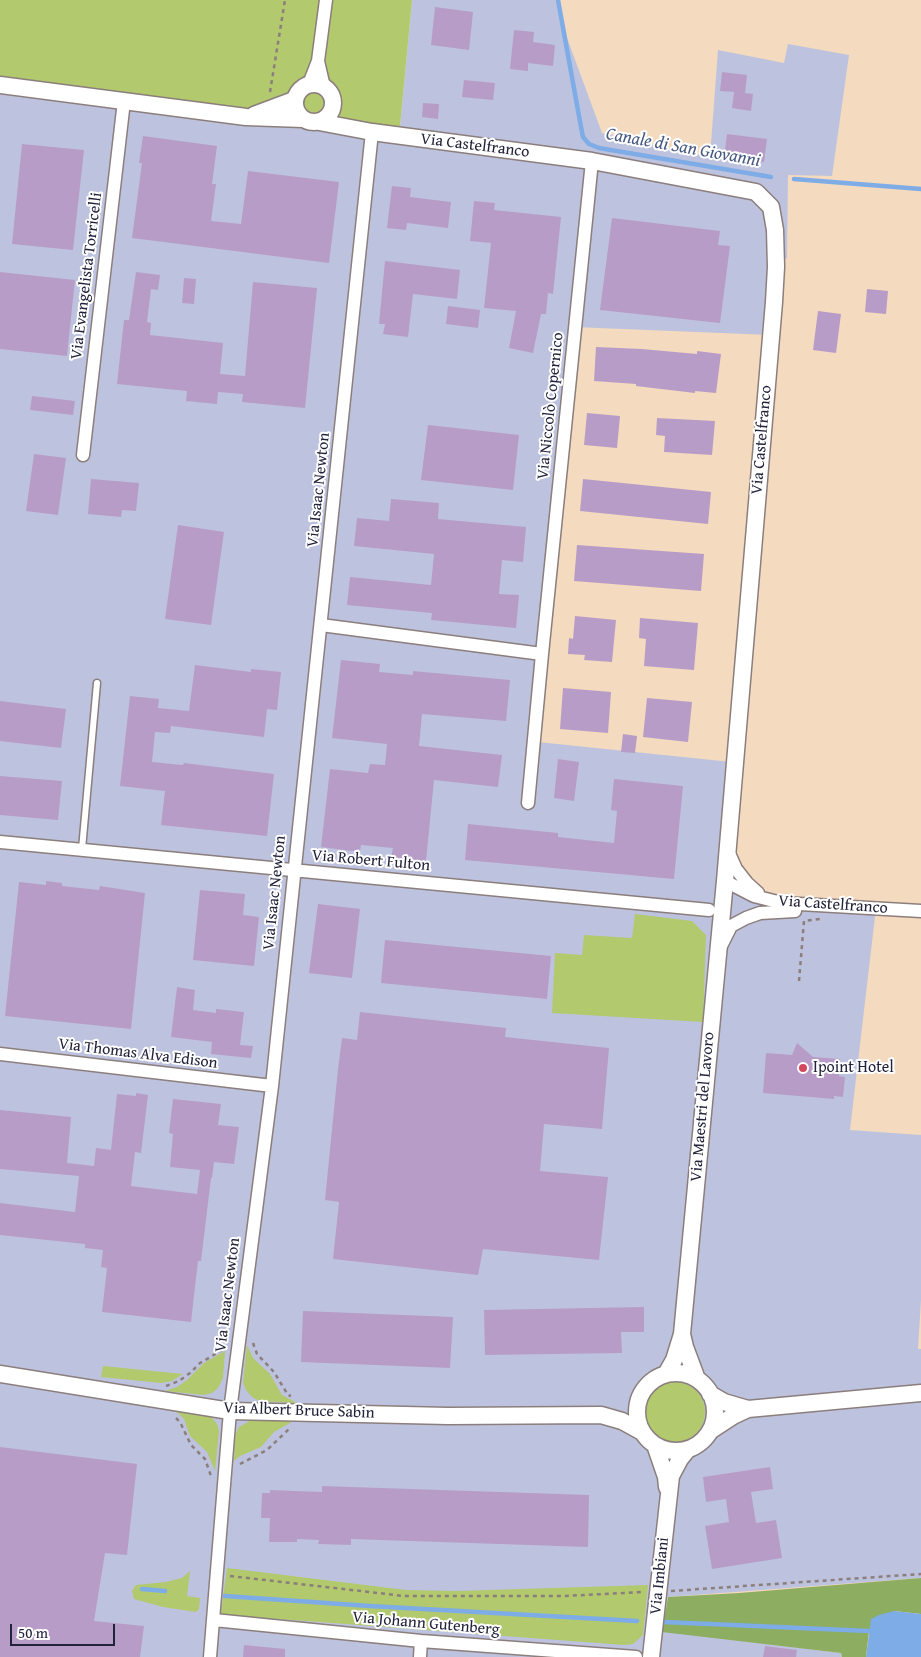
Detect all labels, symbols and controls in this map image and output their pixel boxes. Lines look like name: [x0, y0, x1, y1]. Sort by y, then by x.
water label: Canale di San Giovanni: [604, 124, 762, 172]
street label: Via Castelfranco: [419, 130, 531, 162]
street label: Via Evangelista Torricelli: [67, 191, 107, 361]
street label: Via Niccolò Copernico: [534, 331, 568, 481]
street label: Via Castelfranco: [748, 385, 776, 495]
street label: Via Isaac Newton: [303, 432, 335, 548]
street label: Via Isaac Newton: [259, 835, 291, 951]
street label: Via Robert Fulton: [311, 846, 431, 876]
street label: Via Castelfranco: [778, 892, 888, 918]
street label: Via Maestri del Lavoro: [687, 1031, 719, 1183]
street label: Via Thomas Alva Edison: [57, 1035, 219, 1073]
place label: Ipoint Hotel: [813, 1058, 894, 1078]
marker: Ipoint Hotel: [797, 1062, 809, 1074]
street label: Via Isaac Newton: [211, 1237, 245, 1353]
street label: Via Albert Bruce Sabin: [223, 1399, 375, 1423]
street label: Via Imbiani: [646, 1536, 674, 1616]
street label: Via Johann Gutenberg: [352, 1608, 500, 1640]
scale bar: [12, 1614, 118, 1646]
text: 50 m: [18, 1622, 48, 1643]

